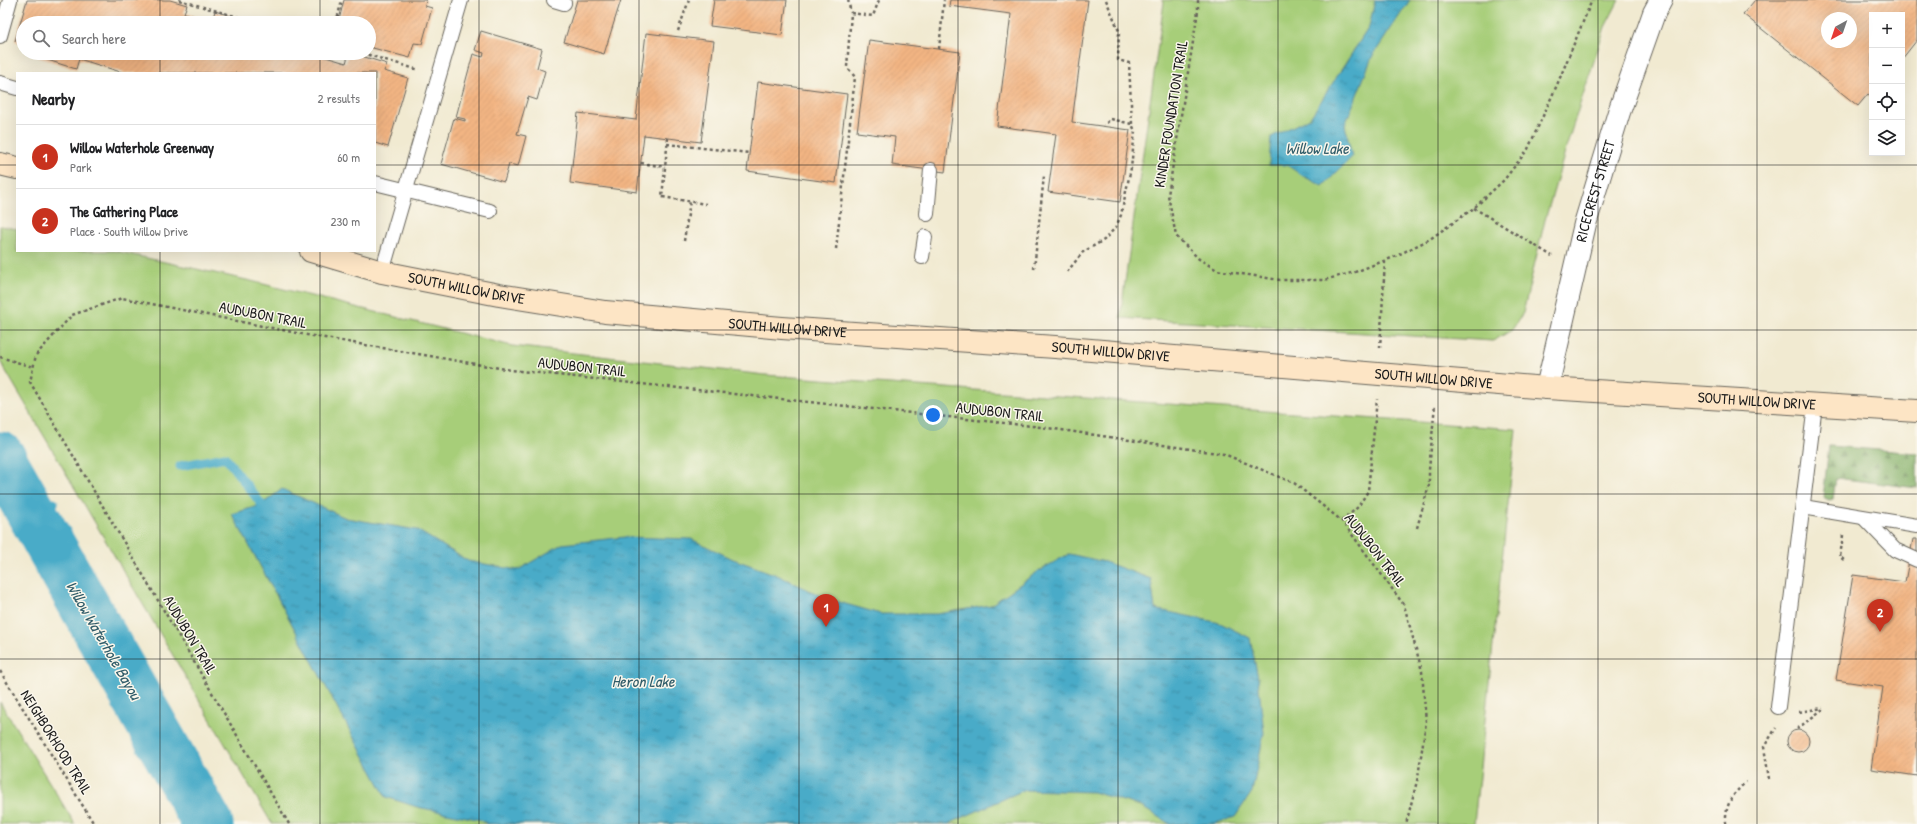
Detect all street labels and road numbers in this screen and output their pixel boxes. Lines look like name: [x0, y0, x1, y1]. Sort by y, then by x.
street label: KINDER FOUNDATION TRAIL: [1149, 38, 1193, 189]
street label: RICECREST STREET: [1570, 136, 1620, 244]
street label: SOUTH WILLOW DRIVE: [406, 266, 527, 309]
street label: AUDUBON TRAIL: [218, 296, 309, 333]
street label: SOUTH WILLOW DRIVE: [728, 312, 848, 343]
street label: SOUTH WILLOW DRIVE: [1051, 336, 1171, 367]
street label: AUDUBON TRAIL: [537, 351, 628, 382]
street label: SOUTH WILLOW DRIVE: [1374, 363, 1494, 393]
street label: SOUTH WILLOW DRIVE: [1697, 386, 1817, 415]
street label: AUDUBON TRAIL: [955, 396, 1046, 427]
street label: AUDUBON TRAIL: [1340, 508, 1411, 591]
street label: AUDUBON TRAIL: [159, 591, 222, 678]
street label: NEIGHBORHOOD TRAIL: [16, 685, 97, 798]

